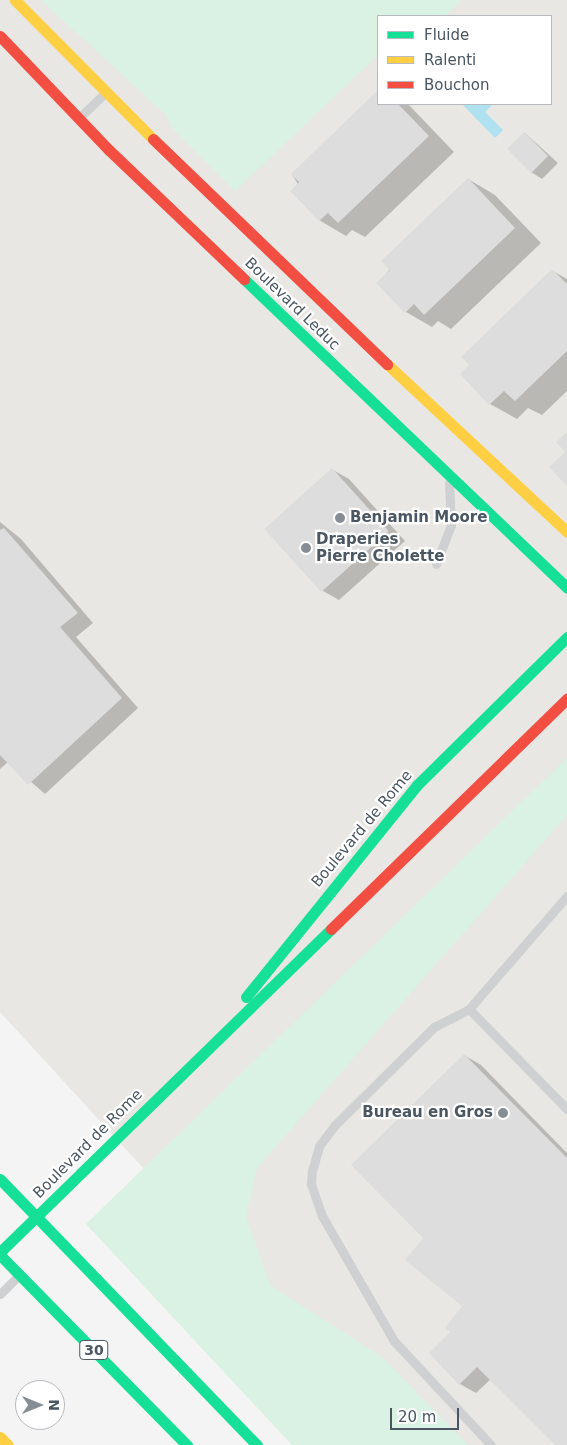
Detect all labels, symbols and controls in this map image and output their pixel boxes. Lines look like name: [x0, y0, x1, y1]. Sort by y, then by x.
legend: [377, 15, 552, 105]
text: Fluide: [424, 26, 469, 44]
text: Ralenti: [424, 51, 476, 69]
text: Bouchon: [424, 76, 489, 94]
street label: Boulevard Leduc: [241, 254, 343, 354]
place label: Benjamin Moore: [350, 509, 487, 527]
marker: Benjamin Moore: [334, 512, 346, 524]
place label: Draperies Pierre Cholette: [316, 530, 444, 565]
marker: Draperies Pierre Cholette: [300, 542, 312, 554]
street label: Boulevard de Rome: [308, 767, 416, 891]
street label: Boulevard de Rome: [30, 1086, 146, 1202]
place label: Bureau en Gros: [362, 1104, 493, 1122]
marker: Bureau en Gros: [497, 1107, 509, 1119]
road number: 30: [79, 1338, 109, 1362]
north arrow: [15, 1380, 65, 1430]
scale bar: [392, 1398, 461, 1430]
text: N: [46, 1399, 62, 1411]
text: 20 m: [398, 1408, 436, 1426]

